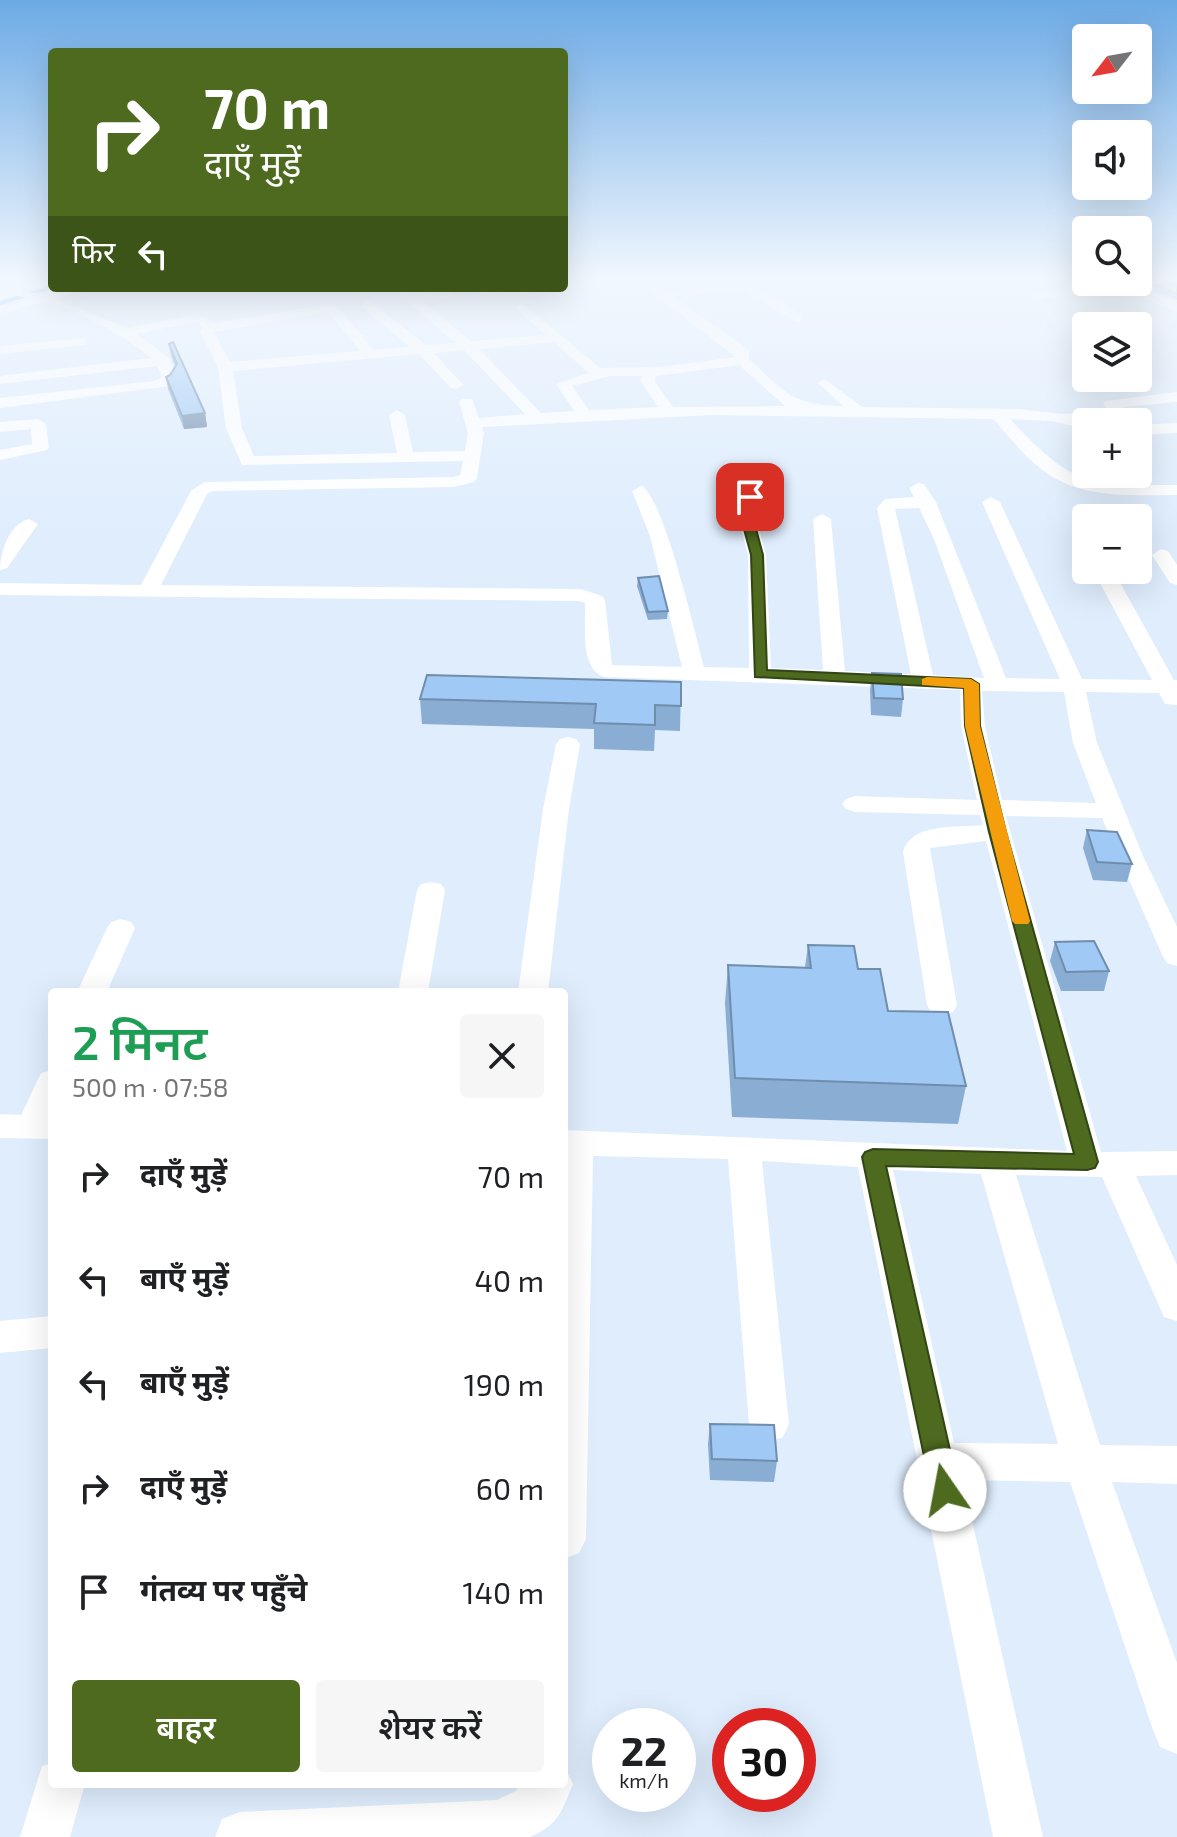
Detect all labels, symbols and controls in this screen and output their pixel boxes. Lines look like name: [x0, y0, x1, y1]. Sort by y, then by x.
north arrow: [1072, 24, 1152, 104]
map controls: [1072, 24, 1152, 584]
text: 70 m: [204, 73, 330, 140]
icon: right: [72, 80, 176, 184]
button: sound: [1072, 120, 1152, 200]
text: दाएँ मुड़ें: [204, 141, 301, 184]
button: search: [1072, 216, 1152, 296]
icon: left: [131, 232, 175, 276]
text: फिर: [72, 233, 115, 269]
button: layers: [1072, 312, 1152, 392]
button: +: [1072, 408, 1152, 488]
pin: [716, 463, 784, 531]
icon: arrive: [728, 475, 772, 519]
button: −: [1072, 504, 1152, 584]
text: 2 मिनट: [72, 1012, 207, 1070]
button: close: [460, 1014, 544, 1098]
text: 500 m · 07:58: [72, 1071, 228, 1102]
icon: right: [72, 1154, 116, 1198]
text: दाएँ मुड़ें: [140, 1155, 227, 1191]
text: 70 m: [478, 1158, 544, 1194]
icon: left: [72, 1258, 116, 1302]
text: बाएँ मुड़ें: [140, 1259, 229, 1295]
text: 40 m: [474, 1262, 544, 1298]
icon: left: [72, 1362, 116, 1406]
text: बाएँ मुड़ें: [140, 1363, 229, 1399]
text: 190 m: [464, 1366, 544, 1402]
position arrow: [903, 1448, 987, 1532]
icon: right: [72, 1466, 116, 1510]
text: दाएँ मुड़ें: [140, 1467, 227, 1503]
text: 60 m: [476, 1470, 544, 1506]
icon: arrive: [72, 1570, 116, 1614]
text: गंतव्य पर पहुँचे: [140, 1571, 307, 1607]
text: 140 m: [463, 1574, 544, 1610]
button: बाहर: [72, 1680, 300, 1772]
button: शेयर करें: [316, 1680, 544, 1772]
speed limit sign: 30: [712, 1708, 816, 1812]
text: 22: [621, 1726, 667, 1774]
text: km/h: [619, 1768, 669, 1792]

